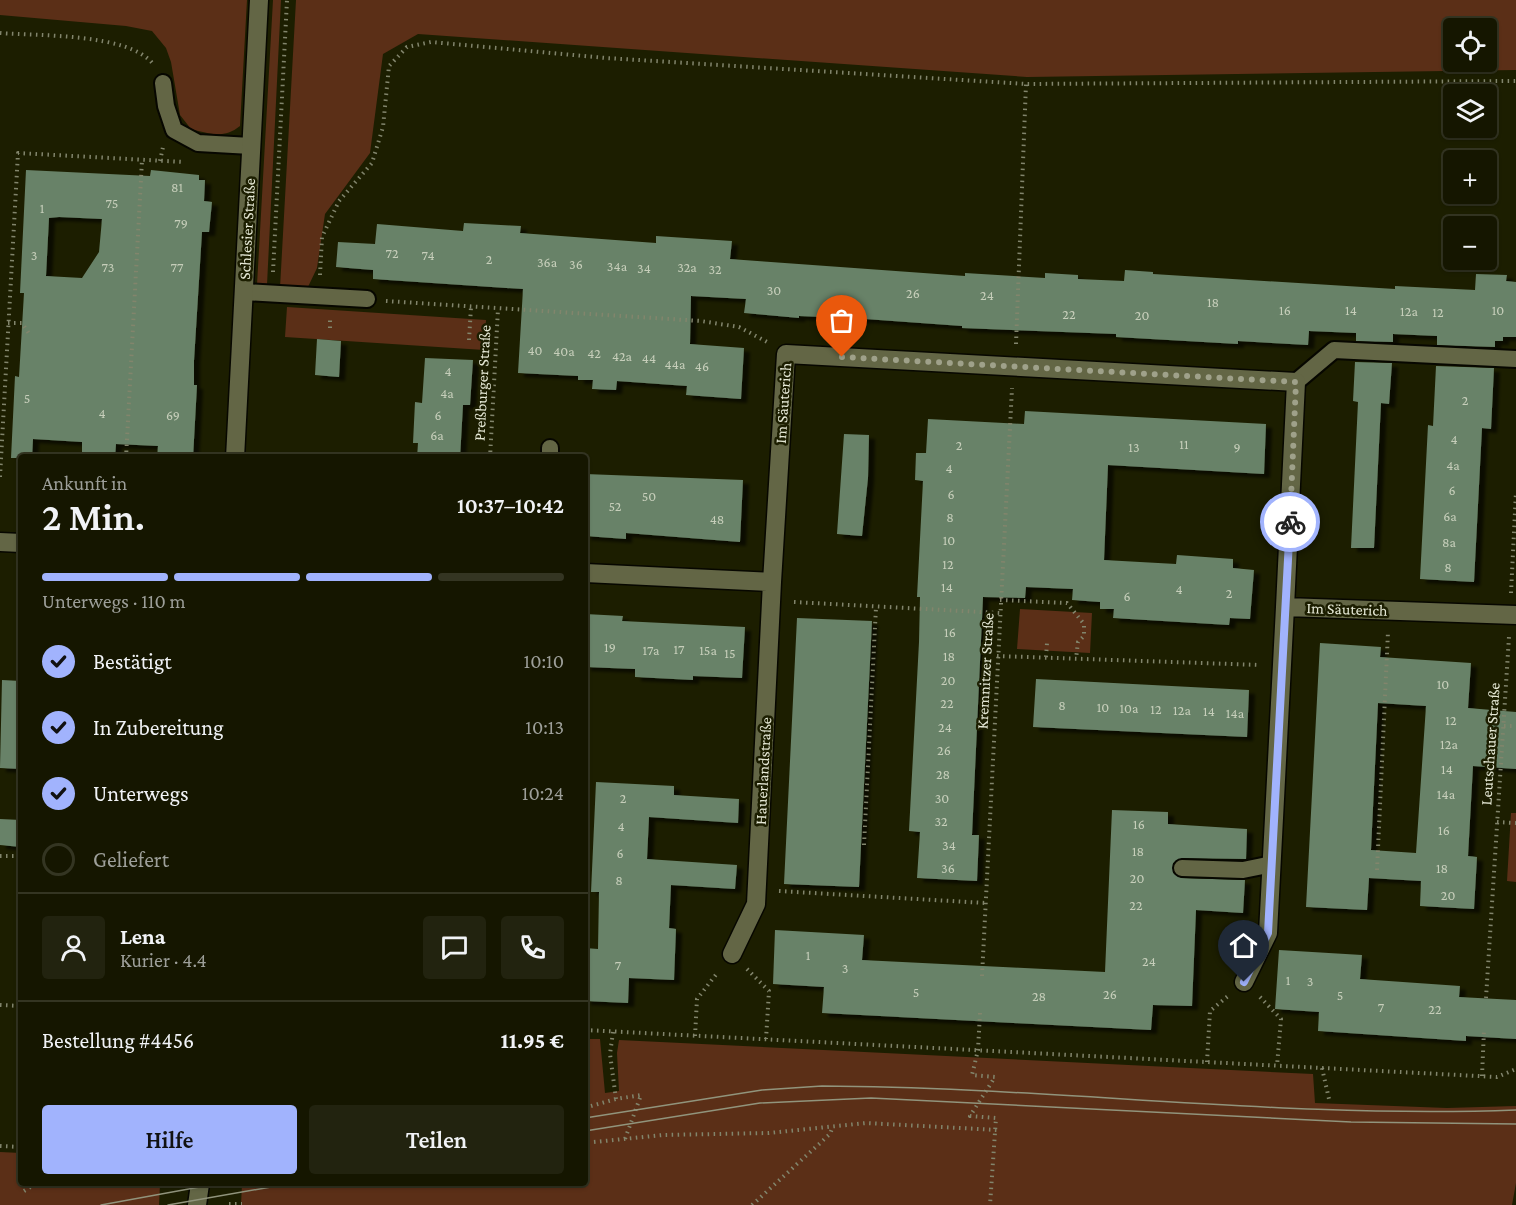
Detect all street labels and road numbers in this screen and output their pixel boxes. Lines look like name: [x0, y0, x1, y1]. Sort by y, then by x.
street label: Schlesier Straße: [236, 178, 258, 280]
street label: Preßburger Straße: [470, 325, 495, 442]
street label: Im Säuterich: [772, 361, 794, 444]
street label: Im Säuterich: [1306, 599, 1388, 619]
street label: Kremnitzer Straße: [973, 612, 997, 730]
street label: Leutschauer Straße: [1477, 682, 1503, 806]
street label: Hauerlandstraße: [752, 717, 774, 825]

